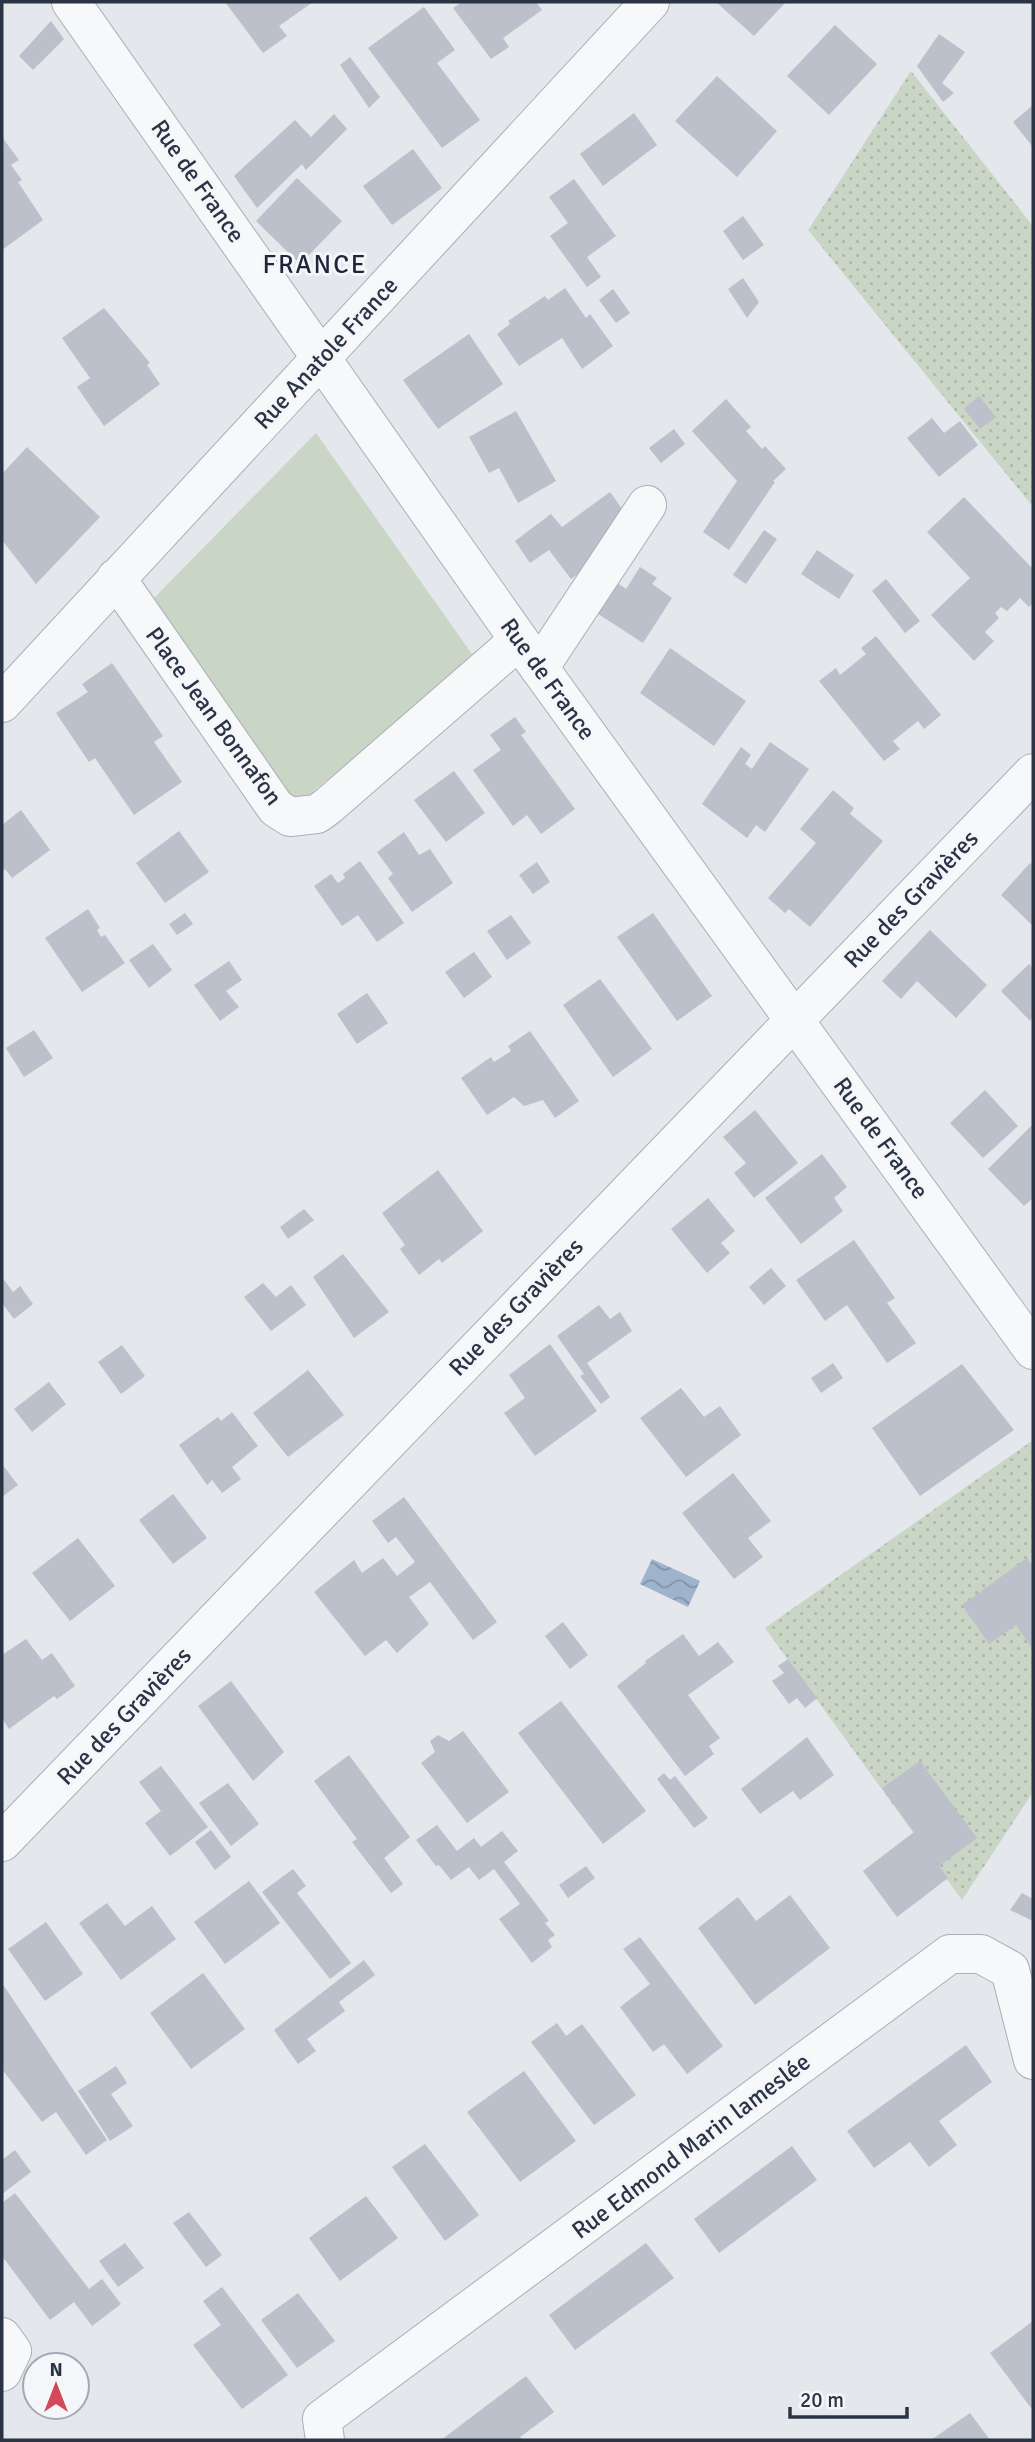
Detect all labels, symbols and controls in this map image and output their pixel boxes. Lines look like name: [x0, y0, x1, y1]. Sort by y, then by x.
street label: Rue de France: [145, 114, 251, 248]
district label: FRANCE: [262, 249, 368, 281]
street label: Rue Anatole France: [248, 270, 404, 436]
street label: Rue de France: [494, 612, 602, 746]
street label: Place Jean Bonnafon: [139, 621, 289, 811]
street label: Rue des Gravières: [837, 824, 985, 974]
street label: Rue de France: [827, 1071, 935, 1205]
street label: Rue des Gravières: [442, 1232, 590, 1382]
street label: Rue des Gravières: [50, 1641, 198, 1791]
street label: Rue Edmond Marin lameslée: [566, 2047, 816, 2245]
north arrow: [21, 2351, 91, 2421]
text: N: [49, 2358, 63, 2382]
scale bar: [790, 2376, 907, 2420]
text: 20 m: [800, 2387, 844, 2413]

